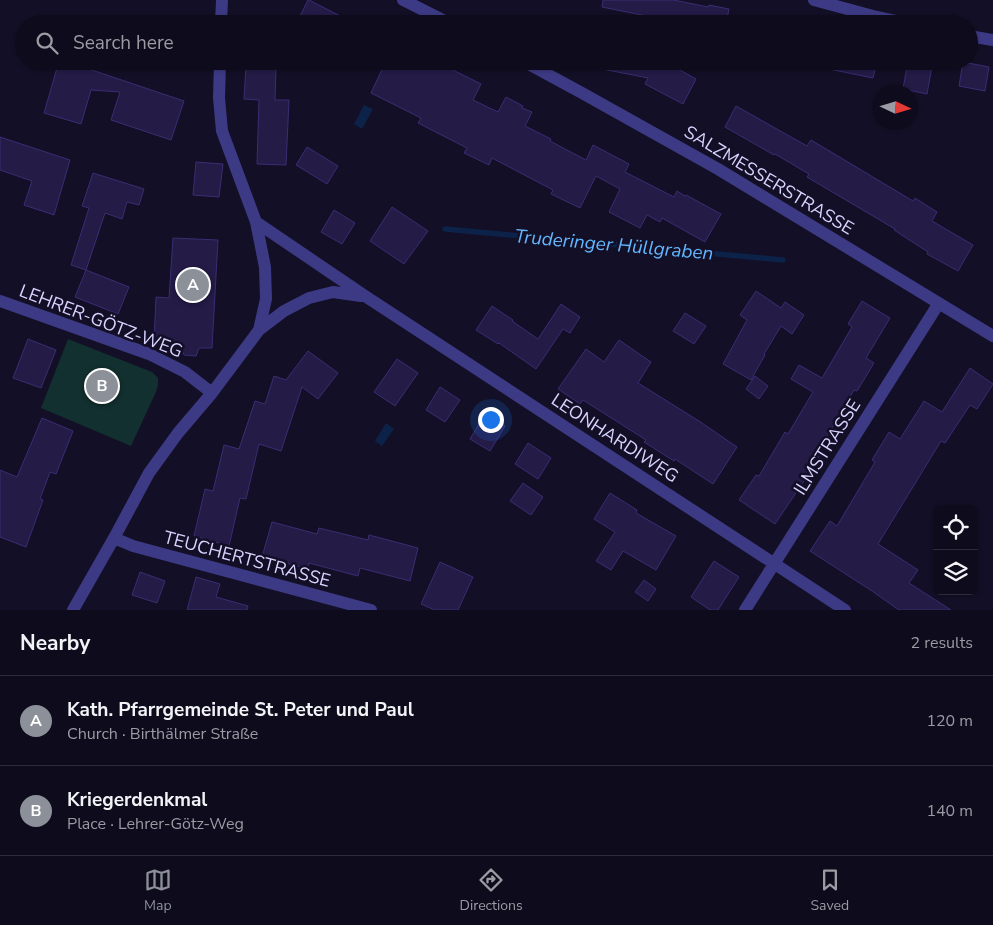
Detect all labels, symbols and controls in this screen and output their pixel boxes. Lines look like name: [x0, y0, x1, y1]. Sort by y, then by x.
search box: [15, 15, 978, 70]
icon: search: [33, 29, 61, 57]
text: Search here: [73, 30, 174, 56]
north arrow: [873, 85, 918, 130]
street label: SALZMESSERSTRASSE: [680, 120, 858, 240]
water label: Truderinger Hüllgraben: [513, 223, 715, 267]
pin: A: [177, 266, 209, 304]
street label: LEHRER-GÖTZ-WEG: [16, 279, 186, 363]
pin: B: [86, 367, 118, 405]
street label: LEONHARDIWEG: [547, 388, 683, 488]
street label: ILMSTRASSE: [788, 394, 866, 500]
your location: [478, 407, 504, 433]
map controls: [933, 505, 978, 595]
button: locate: [933, 505, 978, 550]
street label: TEUCHERTSTRASSE: [161, 525, 333, 593]
button: layers: [933, 550, 978, 595]
text: Nearby: [20, 629, 90, 657]
text: 2 results: [911, 632, 973, 654]
text: Kath. Pfarrgemeinde St. Peter und Paul: [67, 697, 414, 723]
text: A: [30, 710, 42, 732]
text: 120 m: [926, 710, 973, 732]
text: Church · Birthälmer Straße: [67, 723, 258, 745]
text: Kriegerdenkmal: [67, 787, 207, 813]
text: B: [30, 800, 42, 822]
text: 140 m: [926, 800, 973, 822]
text: Place · Lehrer-Götz-Weg: [67, 813, 244, 835]
tab: Map: [144, 866, 172, 915]
tab: Directions: [460, 866, 523, 915]
tab: Saved: [810, 866, 849, 915]

